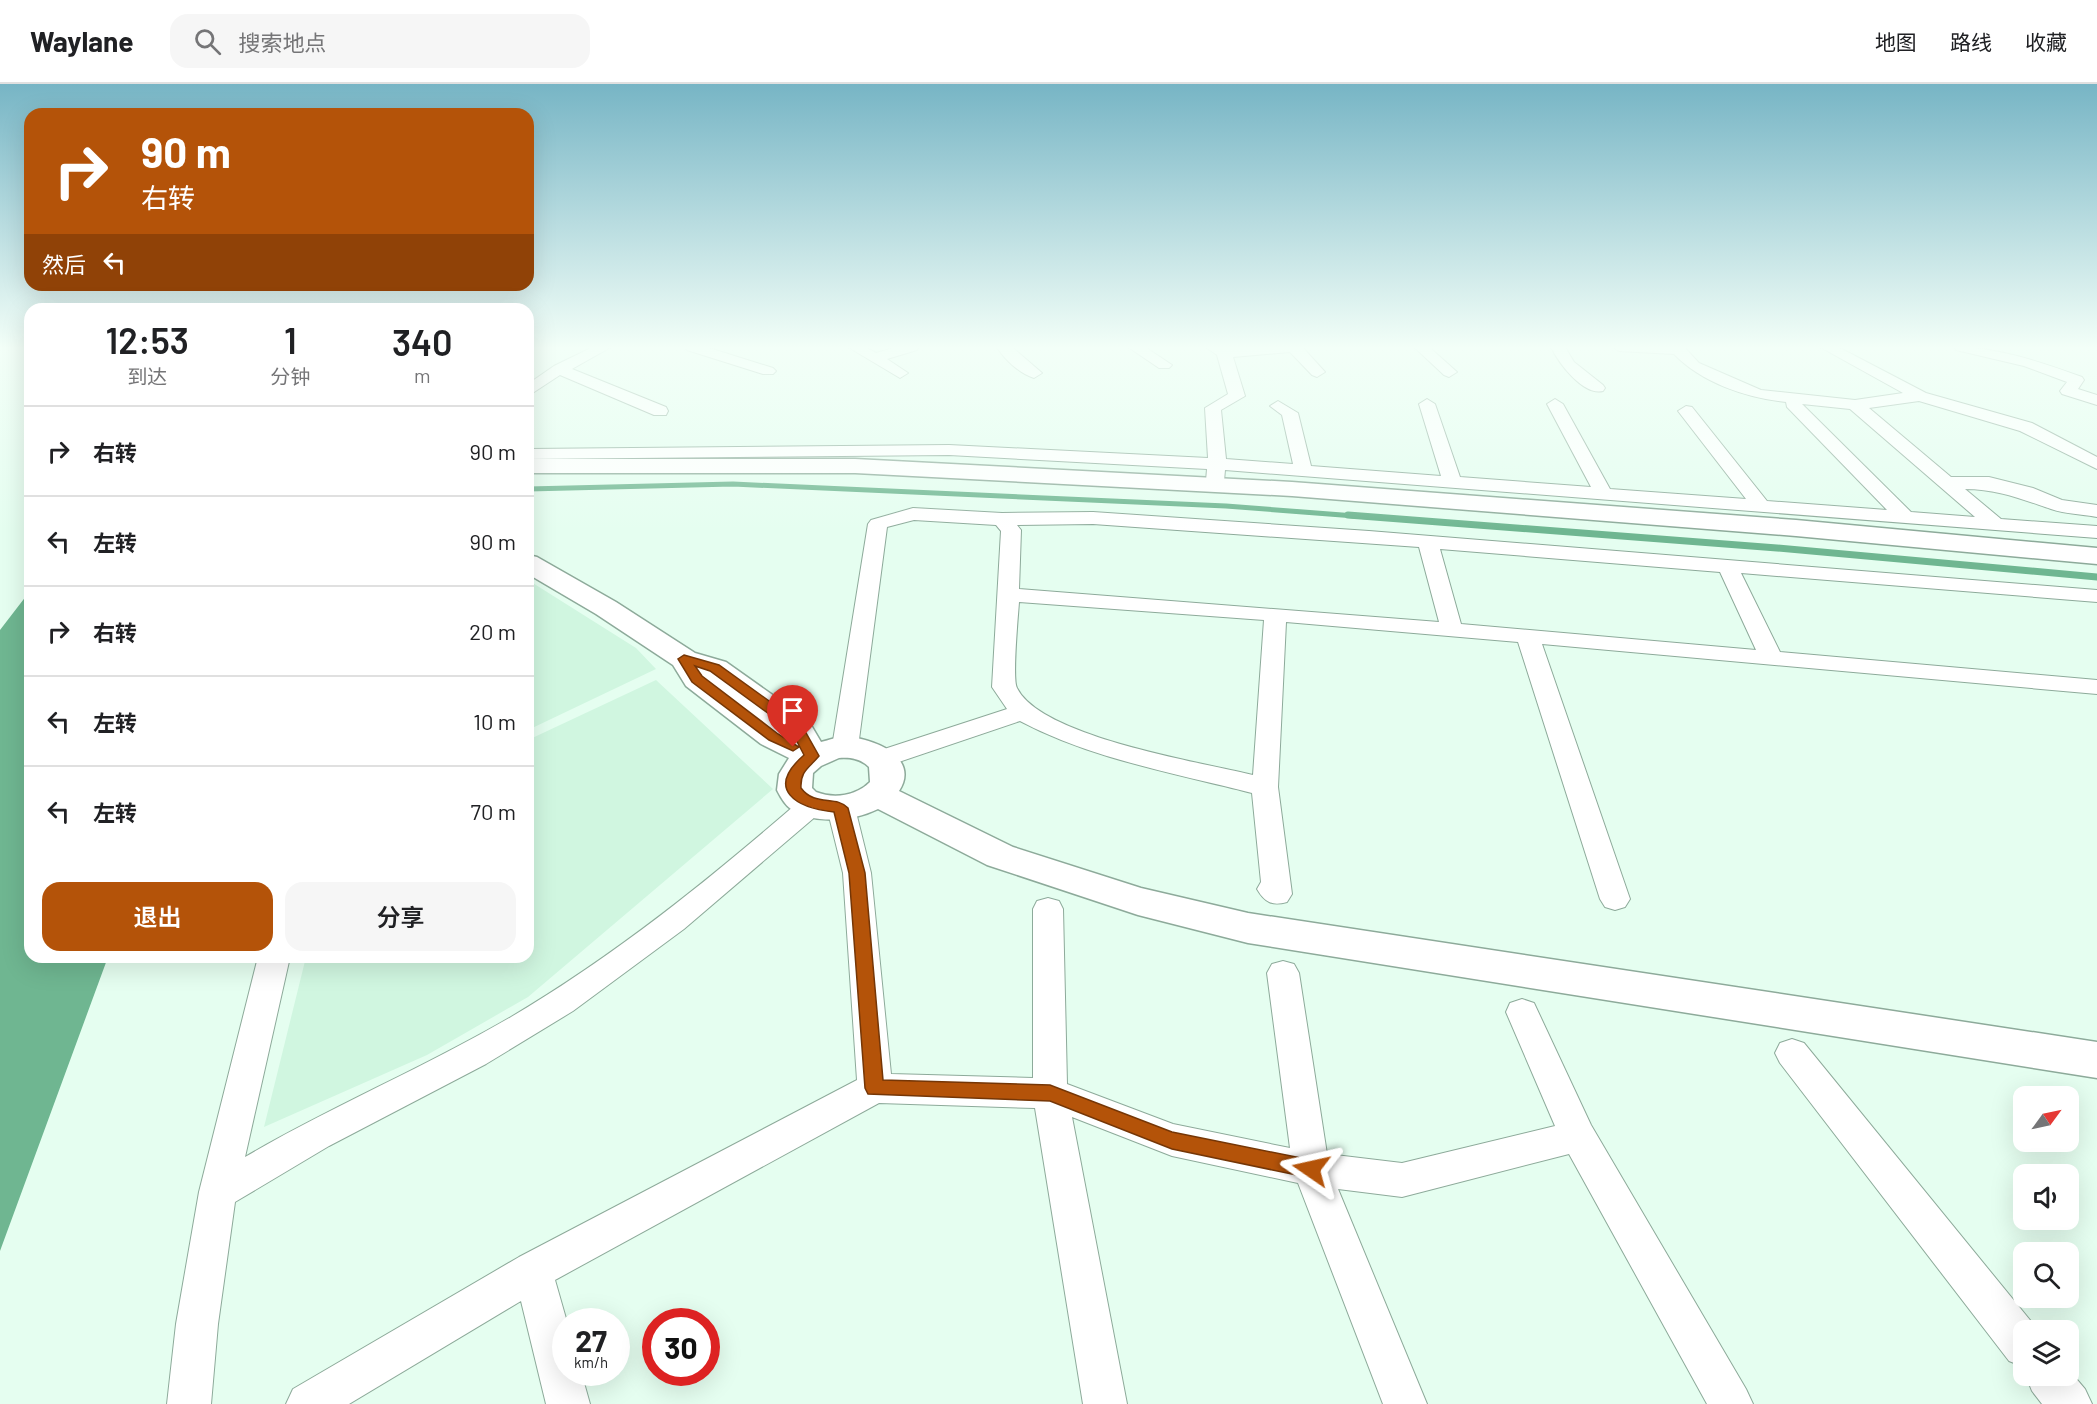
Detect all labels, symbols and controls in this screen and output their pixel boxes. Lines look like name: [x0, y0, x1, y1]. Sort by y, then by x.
search box: [170, 14, 590, 68]
text: Waylane: [30, 24, 134, 58]
icon: search: [191, 25, 224, 58]
text: 搜索地点: [239, 29, 327, 55]
text: 地图: [1875, 29, 1917, 54]
text: 路线: [1950, 29, 1992, 54]
text: 收藏: [2025, 29, 2067, 54]
text: 90 m: [141, 126, 231, 176]
icon: right: [42, 132, 120, 210]
text: 右转: [141, 181, 195, 213]
icon: left: [98, 246, 131, 279]
text: 然后: [42, 251, 86, 277]
text: 12:53: [105, 318, 189, 361]
text: 1: [284, 318, 297, 361]
text: 340: [392, 320, 453, 363]
text: m: [414, 363, 430, 387]
text: 到达: [127, 364, 167, 388]
text: 分钟: [270, 364, 310, 388]
icon: right: [42, 435, 75, 468]
text: 90 m: [470, 438, 516, 464]
text: 右转: [93, 439, 137, 465]
icon: left: [42, 525, 75, 558]
text: 90 m: [470, 528, 516, 554]
text: 左转: [93, 529, 137, 555]
icon: right: [42, 615, 75, 648]
text: 20 m: [469, 618, 516, 644]
text: 右转: [93, 619, 137, 645]
pin: [767, 685, 818, 747]
icon: arrive: [776, 694, 809, 727]
icon: left: [42, 705, 75, 738]
text: 10 m: [473, 708, 516, 734]
text: 左转: [93, 709, 137, 735]
icon: left: [42, 795, 75, 828]
text: 70 m: [471, 798, 516, 824]
text: 左转: [93, 799, 137, 825]
button: 退出: [42, 882, 273, 951]
button: 分享: [285, 882, 516, 951]
north arrow: [2013, 1086, 2079, 1152]
map controls: [2013, 1086, 2079, 1386]
position arrow: [1279, 1137, 1343, 1201]
button: sound: [2013, 1164, 2079, 1230]
button: search: [2013, 1242, 2079, 1308]
speed limit sign: 30: [642, 1308, 720, 1386]
button: layers: [2013, 1320, 2079, 1386]
text: 27: [575, 1322, 607, 1358]
text: km/h: [574, 1353, 608, 1371]

